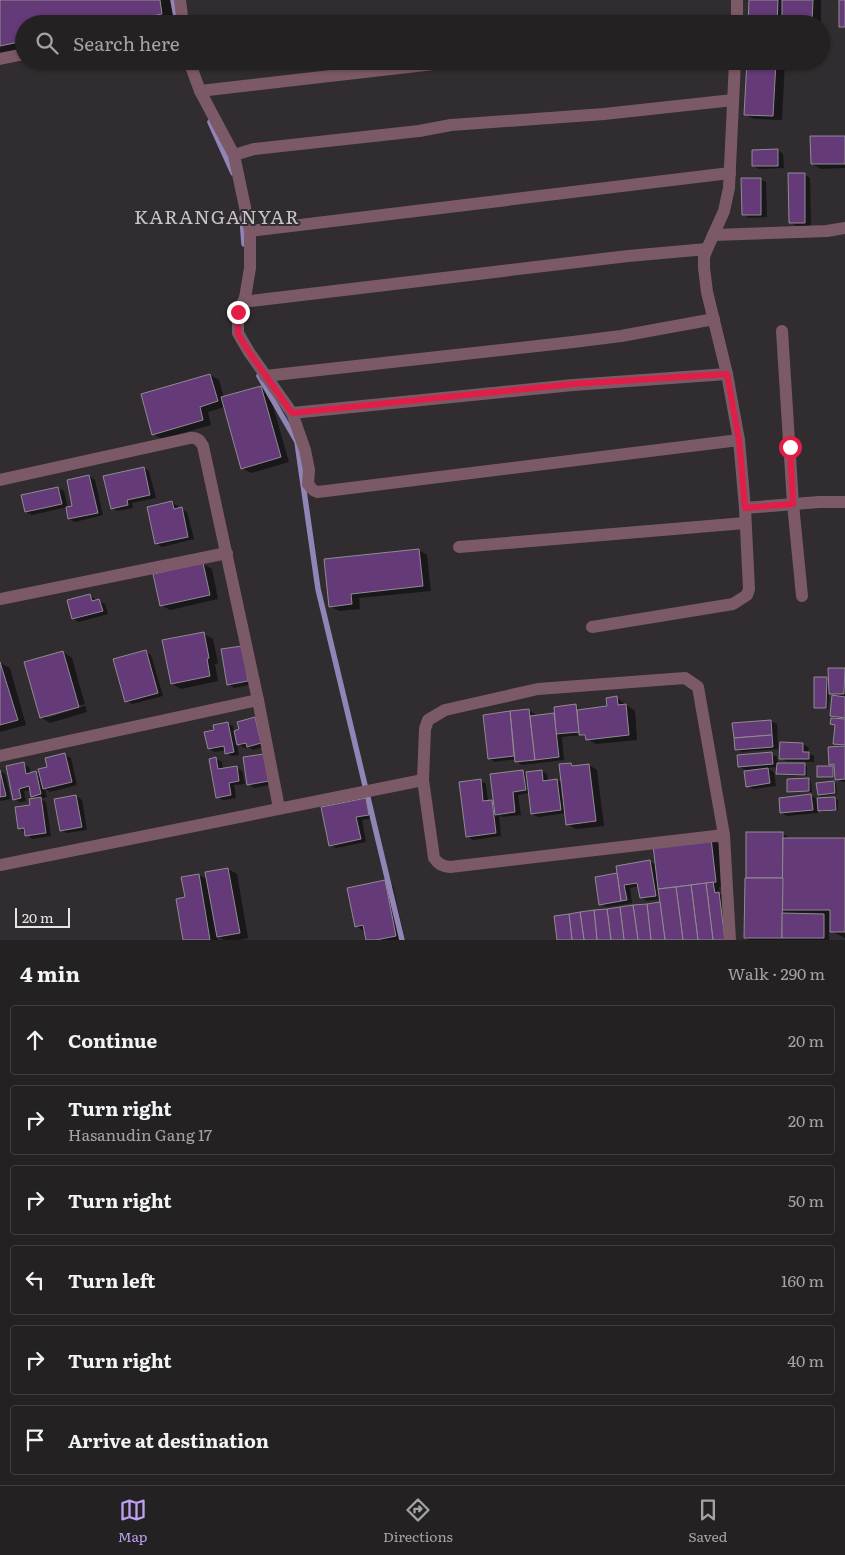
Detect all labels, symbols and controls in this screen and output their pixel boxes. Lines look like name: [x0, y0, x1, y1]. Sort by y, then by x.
search box: [15, 15, 830, 70]
icon: search: [33, 29, 61, 57]
text: Search here: [73, 29, 180, 57]
district label: KARANGANYAR: [134, 202, 300, 230]
route end: [227, 301, 250, 324]
route start: [779, 436, 802, 459]
scale bar: [15, 905, 70, 928]
text: 20 m: [22, 907, 54, 927]
text: 4 min: [20, 957, 80, 988]
text: Walk · 290 m: [728, 961, 825, 985]
icon: ahead: [21, 1026, 49, 1054]
text: Continue: [68, 1026, 157, 1054]
text: 20 m: [788, 1028, 824, 1052]
text: Turn right: [68, 1094, 172, 1122]
icon: right: [21, 1106, 49, 1134]
text: 20 m: [788, 1108, 824, 1132]
text: Hasanudin Gang 17: [68, 1122, 212, 1146]
icon: right: [21, 1186, 49, 1214]
text: Turn right: [68, 1186, 172, 1214]
text: 50 m: [788, 1188, 824, 1212]
icon: left: [21, 1266, 49, 1294]
text: Turn left: [68, 1266, 155, 1294]
text: 160 m: [781, 1268, 824, 1292]
icon: right: [21, 1346, 49, 1374]
text: Turn right: [68, 1346, 172, 1374]
text: 40 m: [787, 1348, 824, 1372]
icon: arrive: [21, 1426, 49, 1454]
text: Arrive at destination: [68, 1426, 269, 1454]
tab: Map: [118, 1496, 148, 1546]
tab: Directions: [383, 1496, 453, 1546]
tab: Saved: [688, 1496, 727, 1546]

